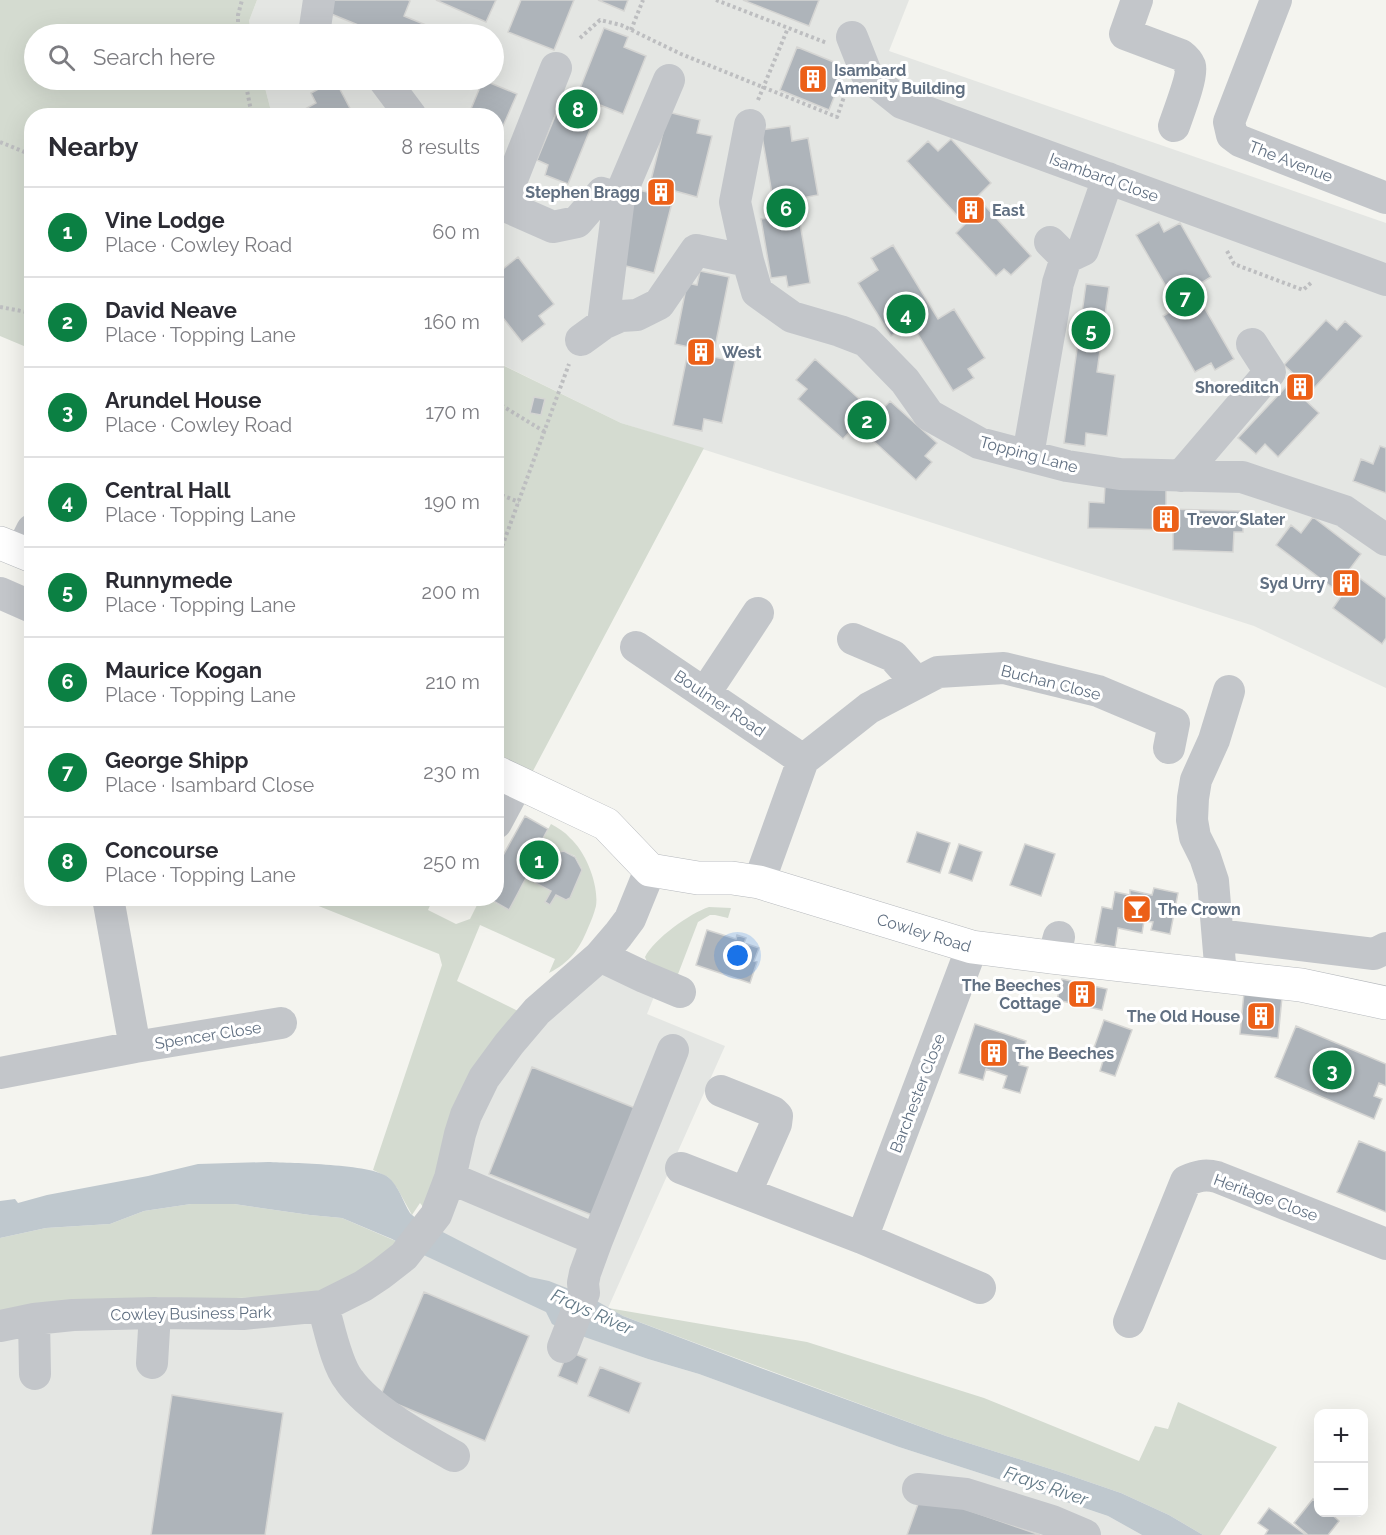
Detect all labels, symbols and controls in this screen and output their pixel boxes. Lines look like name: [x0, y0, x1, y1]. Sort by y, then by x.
search box: [24, 24, 504, 90]
icon: search: [45, 41, 78, 74]
text: Search here: [93, 44, 215, 70]
place label: Isambard Amenity Building: [834, 61, 965, 98]
building icon: Isambard Amenity Building: [797, 63, 829, 95]
pin: 8: [558, 86, 598, 132]
text: Nearby: [48, 132, 138, 162]
text: 8 results: [401, 135, 480, 159]
street label: The Avenue: [1246, 137, 1335, 186]
street label: Isambard Close: [1047, 149, 1161, 206]
building icon: Stephen Bragg: [645, 176, 677, 208]
place label: Stephen Bragg: [525, 183, 640, 202]
pin: 6: [766, 186, 806, 230]
building icon: East: [955, 194, 987, 226]
place label: East: [992, 201, 1025, 220]
text: Vine Lodge: [105, 207, 225, 233]
text: 1: [63, 220, 72, 244]
text: 60 m: [432, 220, 480, 244]
text: Place · Cowley Road: [105, 233, 292, 257]
pin: 7: [1166, 274, 1204, 320]
pin: 4: [886, 292, 926, 336]
text: David Neave: [105, 297, 237, 323]
pin: 5: [1072, 308, 1110, 352]
text: 2: [62, 310, 73, 334]
text: 160 m: [424, 310, 480, 334]
text: Place · Topping Lane: [105, 323, 296, 347]
building icon: West: [685, 336, 717, 368]
place label: West: [722, 343, 761, 362]
building icon: Shoreditch: [1284, 371, 1316, 403]
place label: Shoreditch: [1195, 378, 1279, 397]
text: Arundel House: [105, 387, 261, 413]
pin: 2: [848, 398, 886, 442]
text: 3: [62, 400, 73, 424]
text: 170 m: [425, 400, 480, 424]
text: Place · Cowley Road: [105, 413, 292, 437]
street label: Topping Lane: [978, 432, 1080, 477]
text: Central Hall: [105, 477, 230, 503]
text: 4: [62, 490, 73, 514]
text: 190 m: [424, 490, 480, 514]
text: Place · Topping Lane: [105, 503, 296, 527]
building icon: Trevor Slater: [1150, 503, 1182, 535]
place label: Trevor Slater: [1187, 510, 1285, 529]
text: Runnymede: [105, 567, 233, 593]
building icon: Syd Urry: [1330, 567, 1362, 599]
place label: Syd Urry: [1260, 574, 1325, 593]
text: 5: [62, 580, 73, 604]
text: 200 m: [422, 580, 480, 604]
text: Place · Topping Lane: [105, 593, 296, 617]
text: Maurice Kogan: [105, 657, 262, 683]
street label: Buchan Close: [999, 661, 1103, 704]
street label: Boulmer Road: [671, 666, 769, 741]
text: 6: [61, 670, 74, 694]
text: 210 m: [425, 670, 480, 694]
text: Place · Topping Lane: [105, 683, 296, 707]
text: George Shipp: [105, 747, 249, 773]
text: 7: [62, 760, 73, 784]
text: 230 m: [423, 760, 480, 784]
text: Place · Isambard Close: [105, 773, 314, 797]
text: Concourse: [105, 837, 218, 863]
pin: 1: [520, 838, 558, 882]
text: 8: [61, 850, 74, 874]
text: 250 m: [423, 850, 480, 874]
text: Place · Topping Lane: [105, 863, 296, 887]
bar icon: The Crown: [1121, 893, 1153, 925]
place label: The Crown: [1158, 900, 1241, 919]
street label: Cowley Road: [875, 910, 974, 956]
your location: [723, 941, 752, 970]
place label: The Beeches Cottage: [962, 976, 1061, 1013]
building icon: The Beeches Cottage: [1066, 978, 1098, 1010]
building icon: The Old House: [1245, 1000, 1277, 1032]
place label: The Old House: [1127, 1007, 1240, 1026]
street label: Spencer Close: [153, 1018, 263, 1053]
street label: Barchester Close: [886, 1031, 949, 1155]
building icon: The Beeches: [978, 1037, 1010, 1069]
place label: The Beeches: [1015, 1044, 1114, 1063]
pin: 3: [1312, 1048, 1352, 1092]
street label: Heritage Close: [1211, 1170, 1321, 1225]
water label: Frays River: [548, 1284, 637, 1339]
street label: Cowley Business Park: [110, 1303, 272, 1324]
map controls: [1314, 1409, 1368, 1517]
button: +: [1314, 1409, 1368, 1463]
water label: Frays River: [1001, 1461, 1092, 1510]
button: −: [1314, 1463, 1368, 1517]

